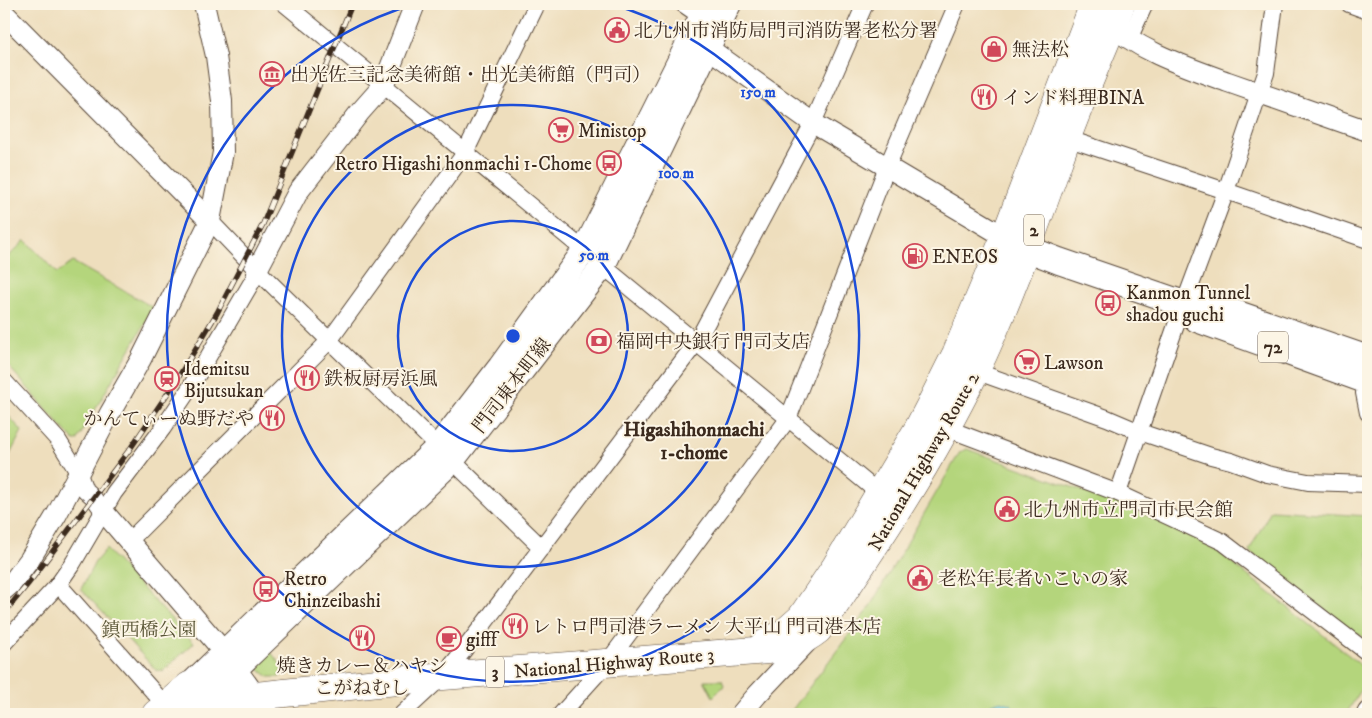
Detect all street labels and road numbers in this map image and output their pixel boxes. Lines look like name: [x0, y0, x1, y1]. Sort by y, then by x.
road number: 2: [1024, 214, 1044, 246]
road number: 72: [1258, 332, 1288, 362]
street label: 門司東本町線: [468, 334, 556, 438]
street label: National Highway Route 2: [864, 368, 985, 555]
street label: National Highway Route 3: [513, 643, 715, 684]
road number: 3: [486, 656, 504, 688]

